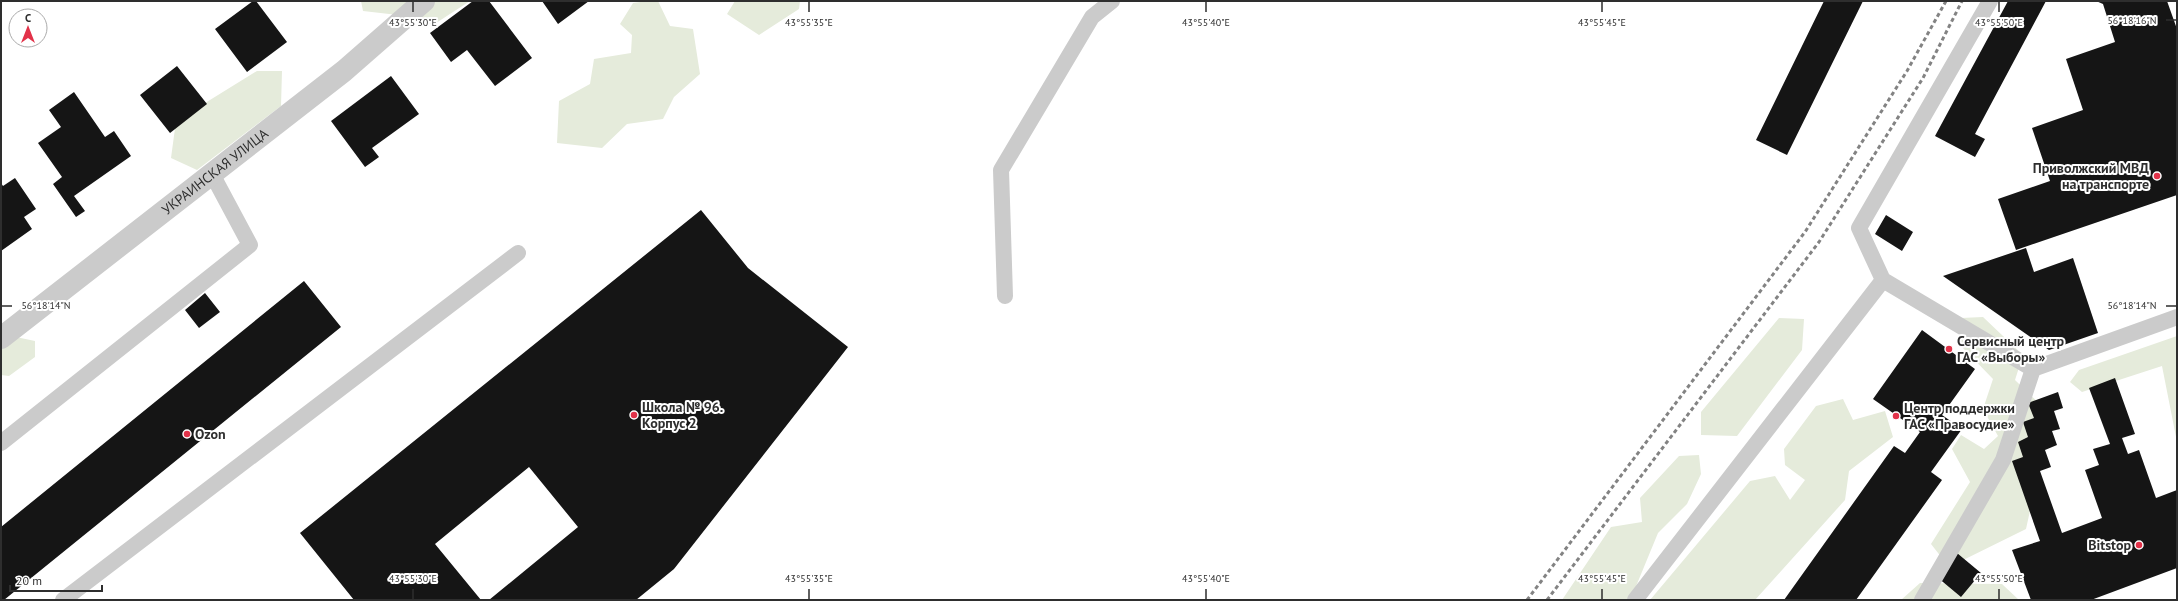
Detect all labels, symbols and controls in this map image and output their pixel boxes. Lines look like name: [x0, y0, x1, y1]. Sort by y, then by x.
north arrow: [8, 8, 48, 48]
text: С: [25, 11, 31, 25]
text: 56°18'16"N: [2107, 14, 2157, 27]
text: 43°55'30"E: [389, 16, 437, 29]
text: 43°55'35"E: [785, 16, 833, 29]
text: 43°55'40"E: [1182, 16, 1230, 29]
text: 43°55'45"E: [1578, 16, 1626, 29]
text: 43°55'50"E: [1975, 16, 2023, 29]
street label: УКРАИНСКАЯ УЛИЦА: [158, 124, 272, 219]
place label: Приволжский МВД на транспорте: [2033, 159, 2149, 193]
marker: Приволжский МВД на транспорте: [2152, 171, 2162, 181]
text: 56°18'14"N: [21, 299, 71, 312]
text: 56°18'14"N: [2107, 299, 2157, 312]
place label: Сервисный центр ГАС «Выборы»: [1957, 332, 2065, 366]
marker: Сервисный центр ГАС «Выборы»: [1944, 344, 1954, 354]
place label: Школа № 96. Корпус 2: [642, 398, 723, 432]
place label: Центр поддержки ГАС «Правосудие»: [1904, 399, 2015, 433]
marker: Школа № 96. Корпус 2: [629, 410, 639, 420]
marker: Центр поддержки ГАС «Правосудие»: [1891, 411, 1901, 421]
place label: Ozon: [195, 425, 226, 443]
marker: Ozon: [182, 429, 192, 439]
place label: Bitstop: [2088, 536, 2131, 554]
marker: Bitstop: [2134, 540, 2144, 550]
scale bar: [10, 567, 102, 593]
text: 43°55'30"E: [389, 572, 437, 585]
text: 43°55'35"E: [785, 572, 833, 585]
text: 43°55'40"E: [1182, 572, 1230, 585]
text: 43°55'45"E: [1578, 572, 1626, 585]
text: 43°55'50"E: [1975, 572, 2023, 585]
text: 20 m: [16, 573, 42, 588]

